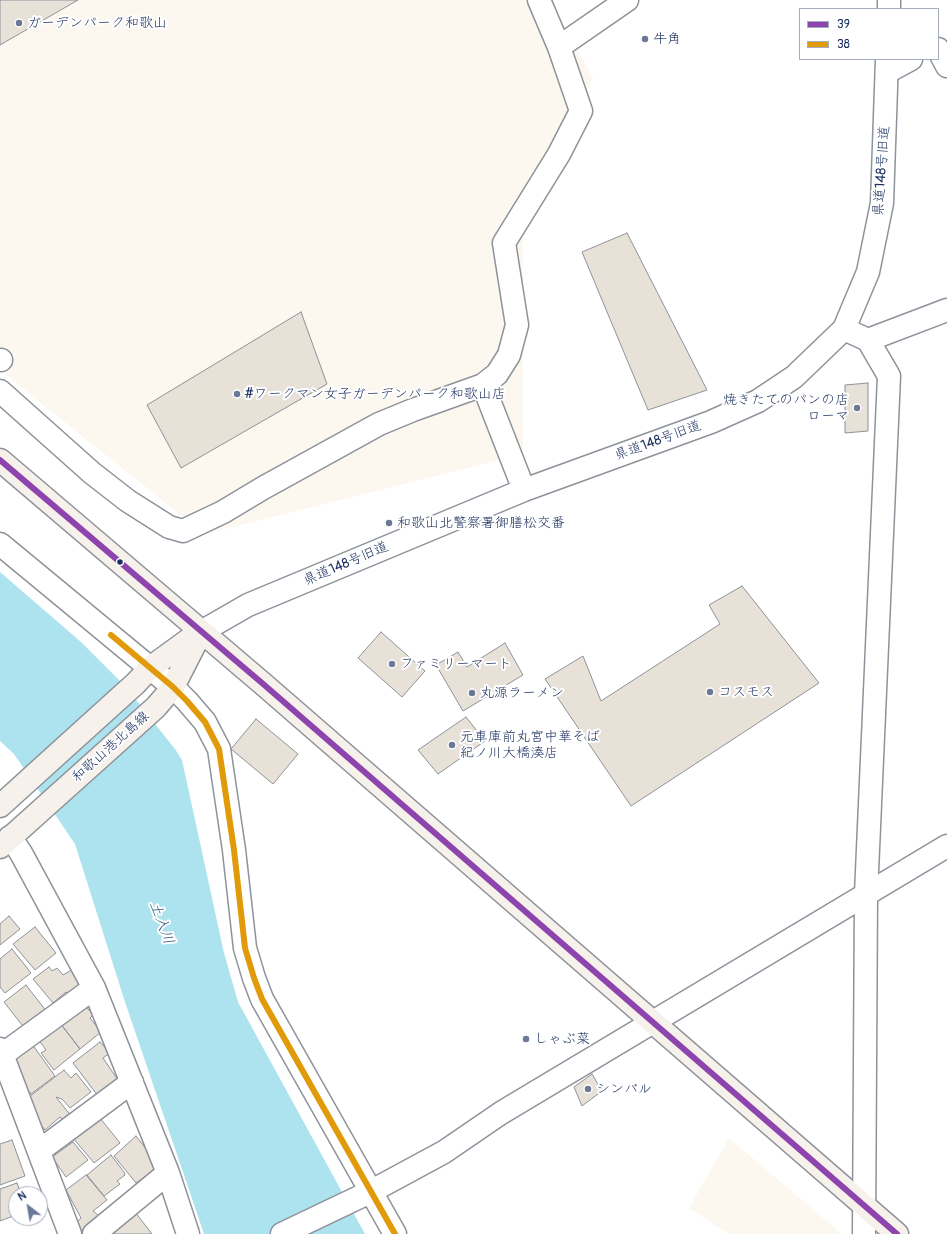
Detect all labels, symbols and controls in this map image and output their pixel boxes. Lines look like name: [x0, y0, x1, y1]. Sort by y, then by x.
legend: [799, 8, 939, 60]
place label: ガーデンパーク和歌山: [27, 15, 167, 31]
text: 39: [837, 17, 850, 32]
marker: ガーデンパーク和歌山: [14, 18, 24, 28]
place label: 牛角: [653, 31, 681, 47]
marker: 牛角: [640, 34, 650, 44]
text: 38: [837, 37, 850, 52]
street label: 県道148号旧道: [870, 125, 894, 217]
place label: #ワークマン女子ガーデンパーク和歌山店: [245, 386, 506, 402]
marker: #ワークマン女子ガーデンパーク和歌山店: [232, 389, 242, 399]
place label: 焼きたてのパンの店 ローマ: [723, 392, 849, 424]
marker: 焼きたてのパンの店 ローマ: [852, 403, 862, 413]
street label: 県道148号旧道: [613, 418, 703, 464]
place label: 和歌山北警察署御膳松交番: [397, 515, 565, 531]
marker: 和歌山北警察署御膳松交番: [384, 518, 394, 528]
street label: 県道148号旧道: [301, 539, 391, 589]
unlabelled marker: [115, 557, 125, 567]
place label: ファミリーマート: [400, 656, 512, 672]
marker: ファミリーマート: [387, 659, 397, 669]
place label: コスモス: [718, 684, 774, 700]
place label: 丸源ラーメン: [480, 685, 564, 701]
marker: コスモス: [705, 687, 715, 697]
marker: 丸源ラーメン: [467, 688, 477, 698]
street label: 和歌山港北島線: [69, 708, 153, 786]
place label: 元車庫前丸宮中華そば 紀ノ川大橋湊店: [460, 729, 600, 762]
marker: 元車庫前丸宮中華そば 紀ノ川大橋湊店: [447, 740, 457, 750]
water label: 土入川: [145, 899, 177, 947]
place label: しゃぶ菜: [534, 1031, 590, 1047]
marker: しゃぶ菜: [521, 1034, 531, 1044]
place label: シンバル: [596, 1081, 652, 1097]
marker: シンバル: [583, 1084, 593, 1094]
north arrow: [8, 1186, 48, 1226]
text: N: [16, 1189, 29, 1204]

